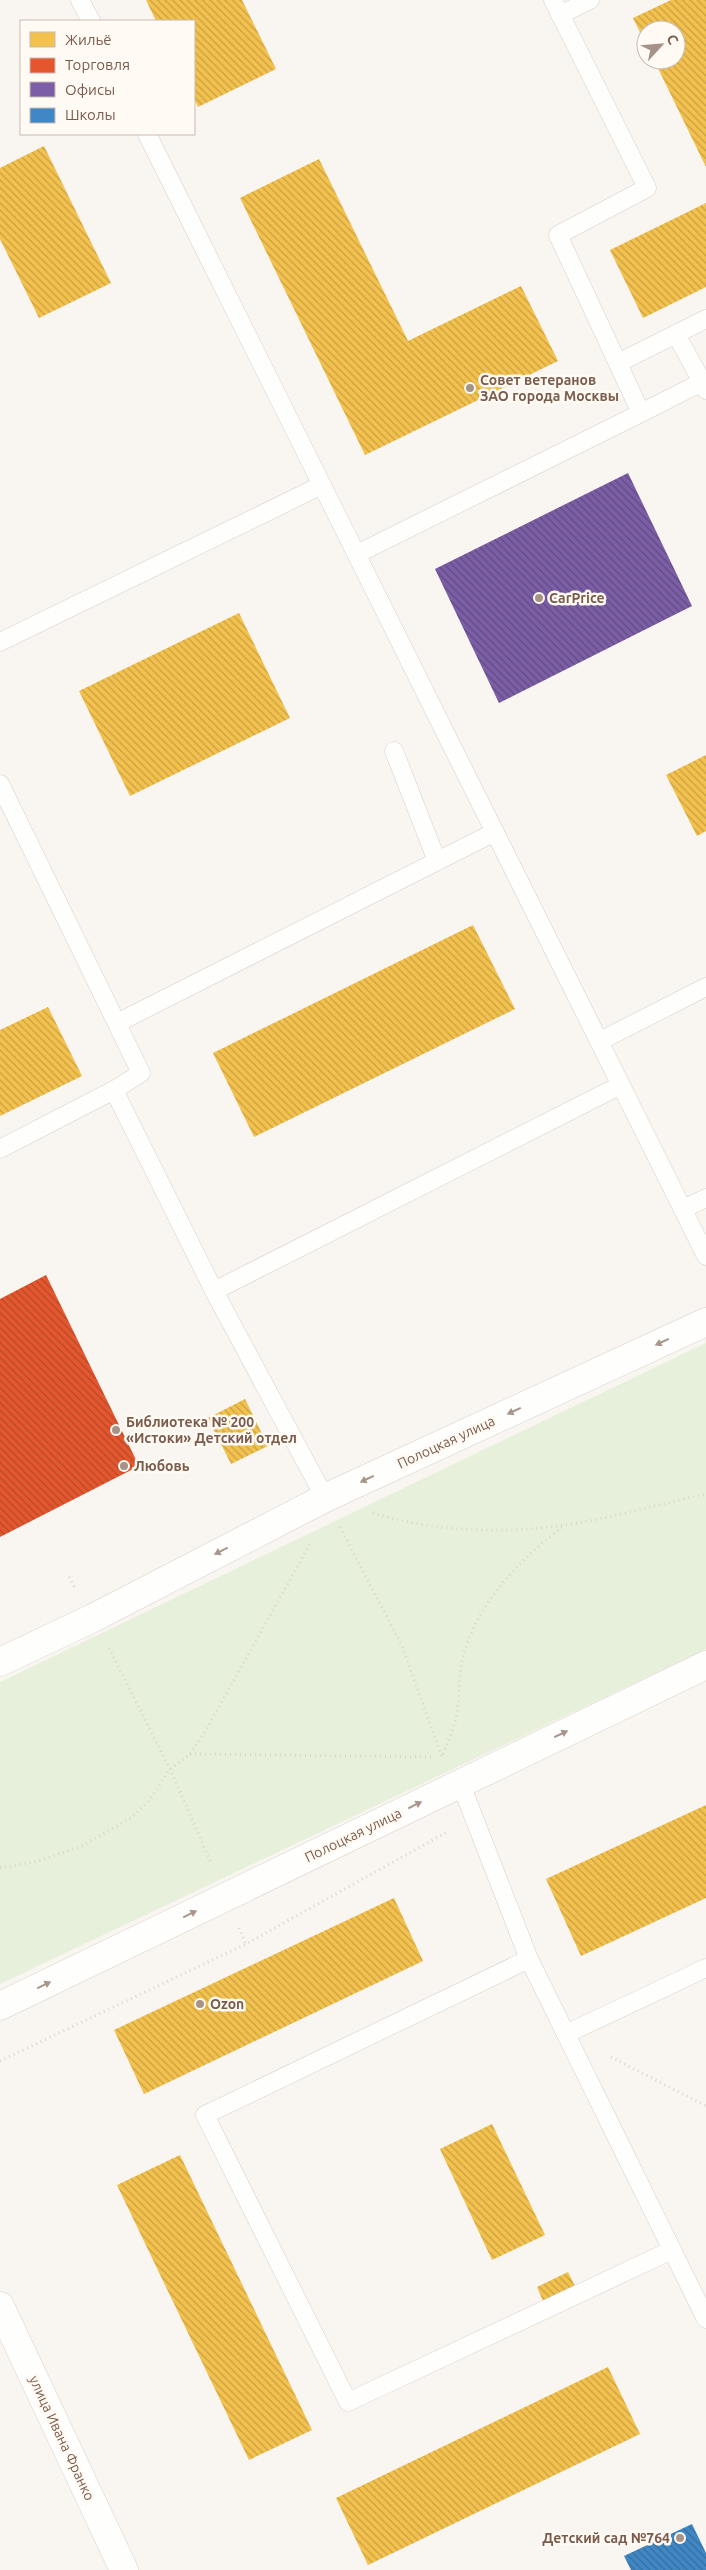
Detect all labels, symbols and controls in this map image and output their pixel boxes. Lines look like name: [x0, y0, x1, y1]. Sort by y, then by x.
legend: [20, 20, 195, 135]
north arrow: [636, 20, 686, 70]
text: Жильё: [65, 31, 112, 48]
text: С: [664, 32, 682, 47]
text: Торговля: [65, 56, 130, 73]
text: Офисы: [65, 81, 115, 98]
text: Школы: [65, 106, 116, 123]
place label: Совет ветеранов ЗАО города Москвы: [480, 372, 619, 404]
marker: Совет ветеранов ЗАО города Москвы: [464, 382, 476, 394]
place label: CarPrice: [549, 590, 605, 606]
marker: CarPrice: [533, 592, 545, 604]
one-way arrow: [655, 1339, 669, 1347]
one-way arrow: [507, 1407, 521, 1415]
street label: Полоцкая улица: [395, 1412, 497, 1472]
place label: Библиотека № 200 «Истоки» Детский отдел: [126, 1414, 297, 1446]
marker: Библиотека № 200 «Истоки» Детский отдел: [110, 1424, 122, 1436]
place label: Любовь: [134, 1458, 190, 1474]
marker: Любовь: [118, 1460, 130, 1472]
one-way arrow: [360, 1475, 374, 1483]
one-way arrow: [214, 1547, 229, 1555]
one-way arrow: [554, 1730, 568, 1738]
one-way arrow: [408, 1800, 422, 1808]
street label: Полоцкая улица: [302, 1805, 404, 1865]
one-way arrow: [183, 1910, 197, 1918]
one-way arrow: [37, 1981, 51, 1989]
place label: Ozon: [210, 1996, 244, 2012]
marker: Ozon: [194, 1998, 206, 2010]
street label: улица Ивана Франко: [26, 2373, 98, 2503]
place label: Детский сад №764: [542, 2530, 670, 2546]
marker: Детский сад №764: [674, 2532, 686, 2544]

